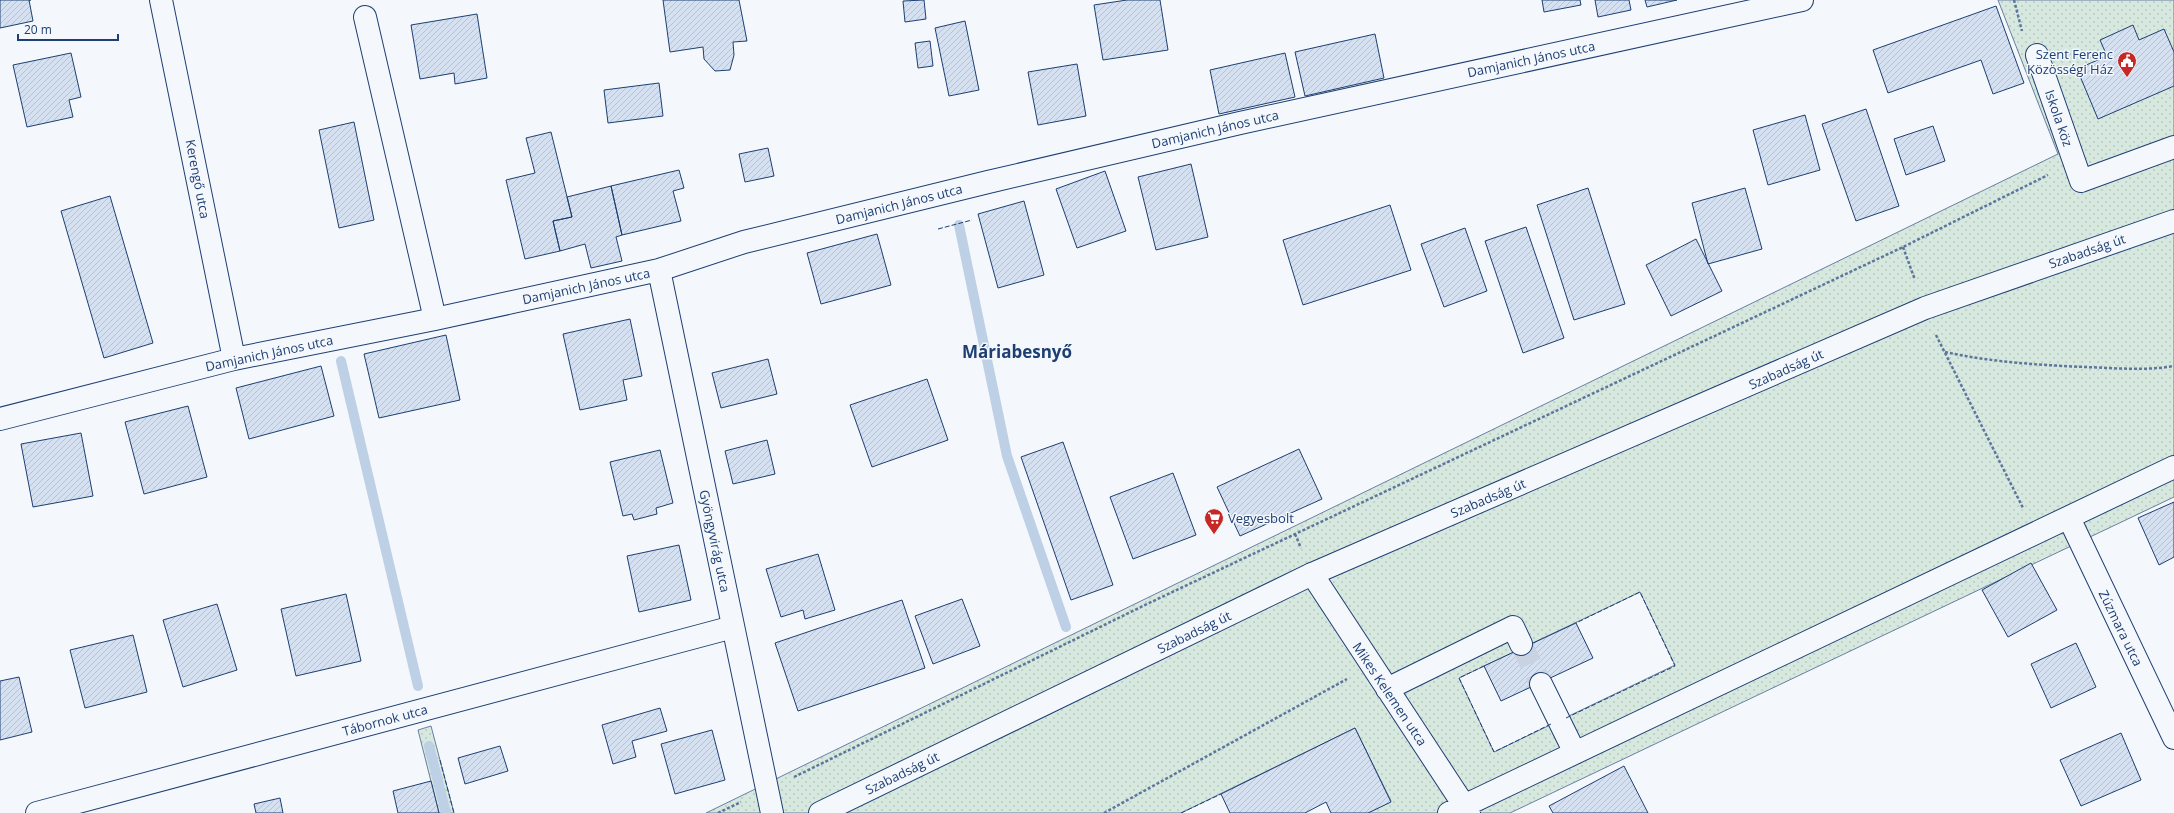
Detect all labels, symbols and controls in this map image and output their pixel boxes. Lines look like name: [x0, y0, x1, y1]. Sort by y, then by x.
scale bar: [18, 16, 118, 42]
text: 20 m: [24, 21, 52, 38]
street label: Damjanich János utca: [1465, 37, 1597, 81]
place label: Szent Ferenc Közösségi Ház: [2027, 45, 2113, 78]
public building icon: Szent Ferenc Közösségi Ház: [2116, 50, 2138, 78]
street label: Iskola köz: [2041, 87, 2077, 149]
street label: Damjanich János utca: [1150, 106, 1280, 152]
street label: Kerengő utca: [182, 138, 214, 220]
street label: Damjanich János utca: [834, 180, 964, 228]
street label: Szabadság út: [2046, 229, 2128, 273]
street label: Damjanich János utca: [520, 264, 652, 308]
street label: Damjanich János utca: [203, 331, 335, 375]
district label: Máriabesnyő: [962, 340, 1073, 363]
street label: Szabadság út: [1746, 344, 1827, 394]
street label: Szabadság út: [1448, 474, 1529, 522]
street label: Gyöngyvirág utca: [695, 488, 735, 594]
supermarket icon: Vegyesbolt: [1203, 507, 1225, 535]
place label: Vegyesbolt: [1228, 509, 1294, 527]
street label: Zúzmara utca: [2095, 587, 2147, 669]
street label: Szabadság út: [1154, 606, 1234, 658]
street label: Mikes Kelemen utca: [1349, 639, 1431, 749]
street label: Tábornok utca: [340, 700, 430, 740]
street label: Szabadság út: [862, 747, 942, 799]

